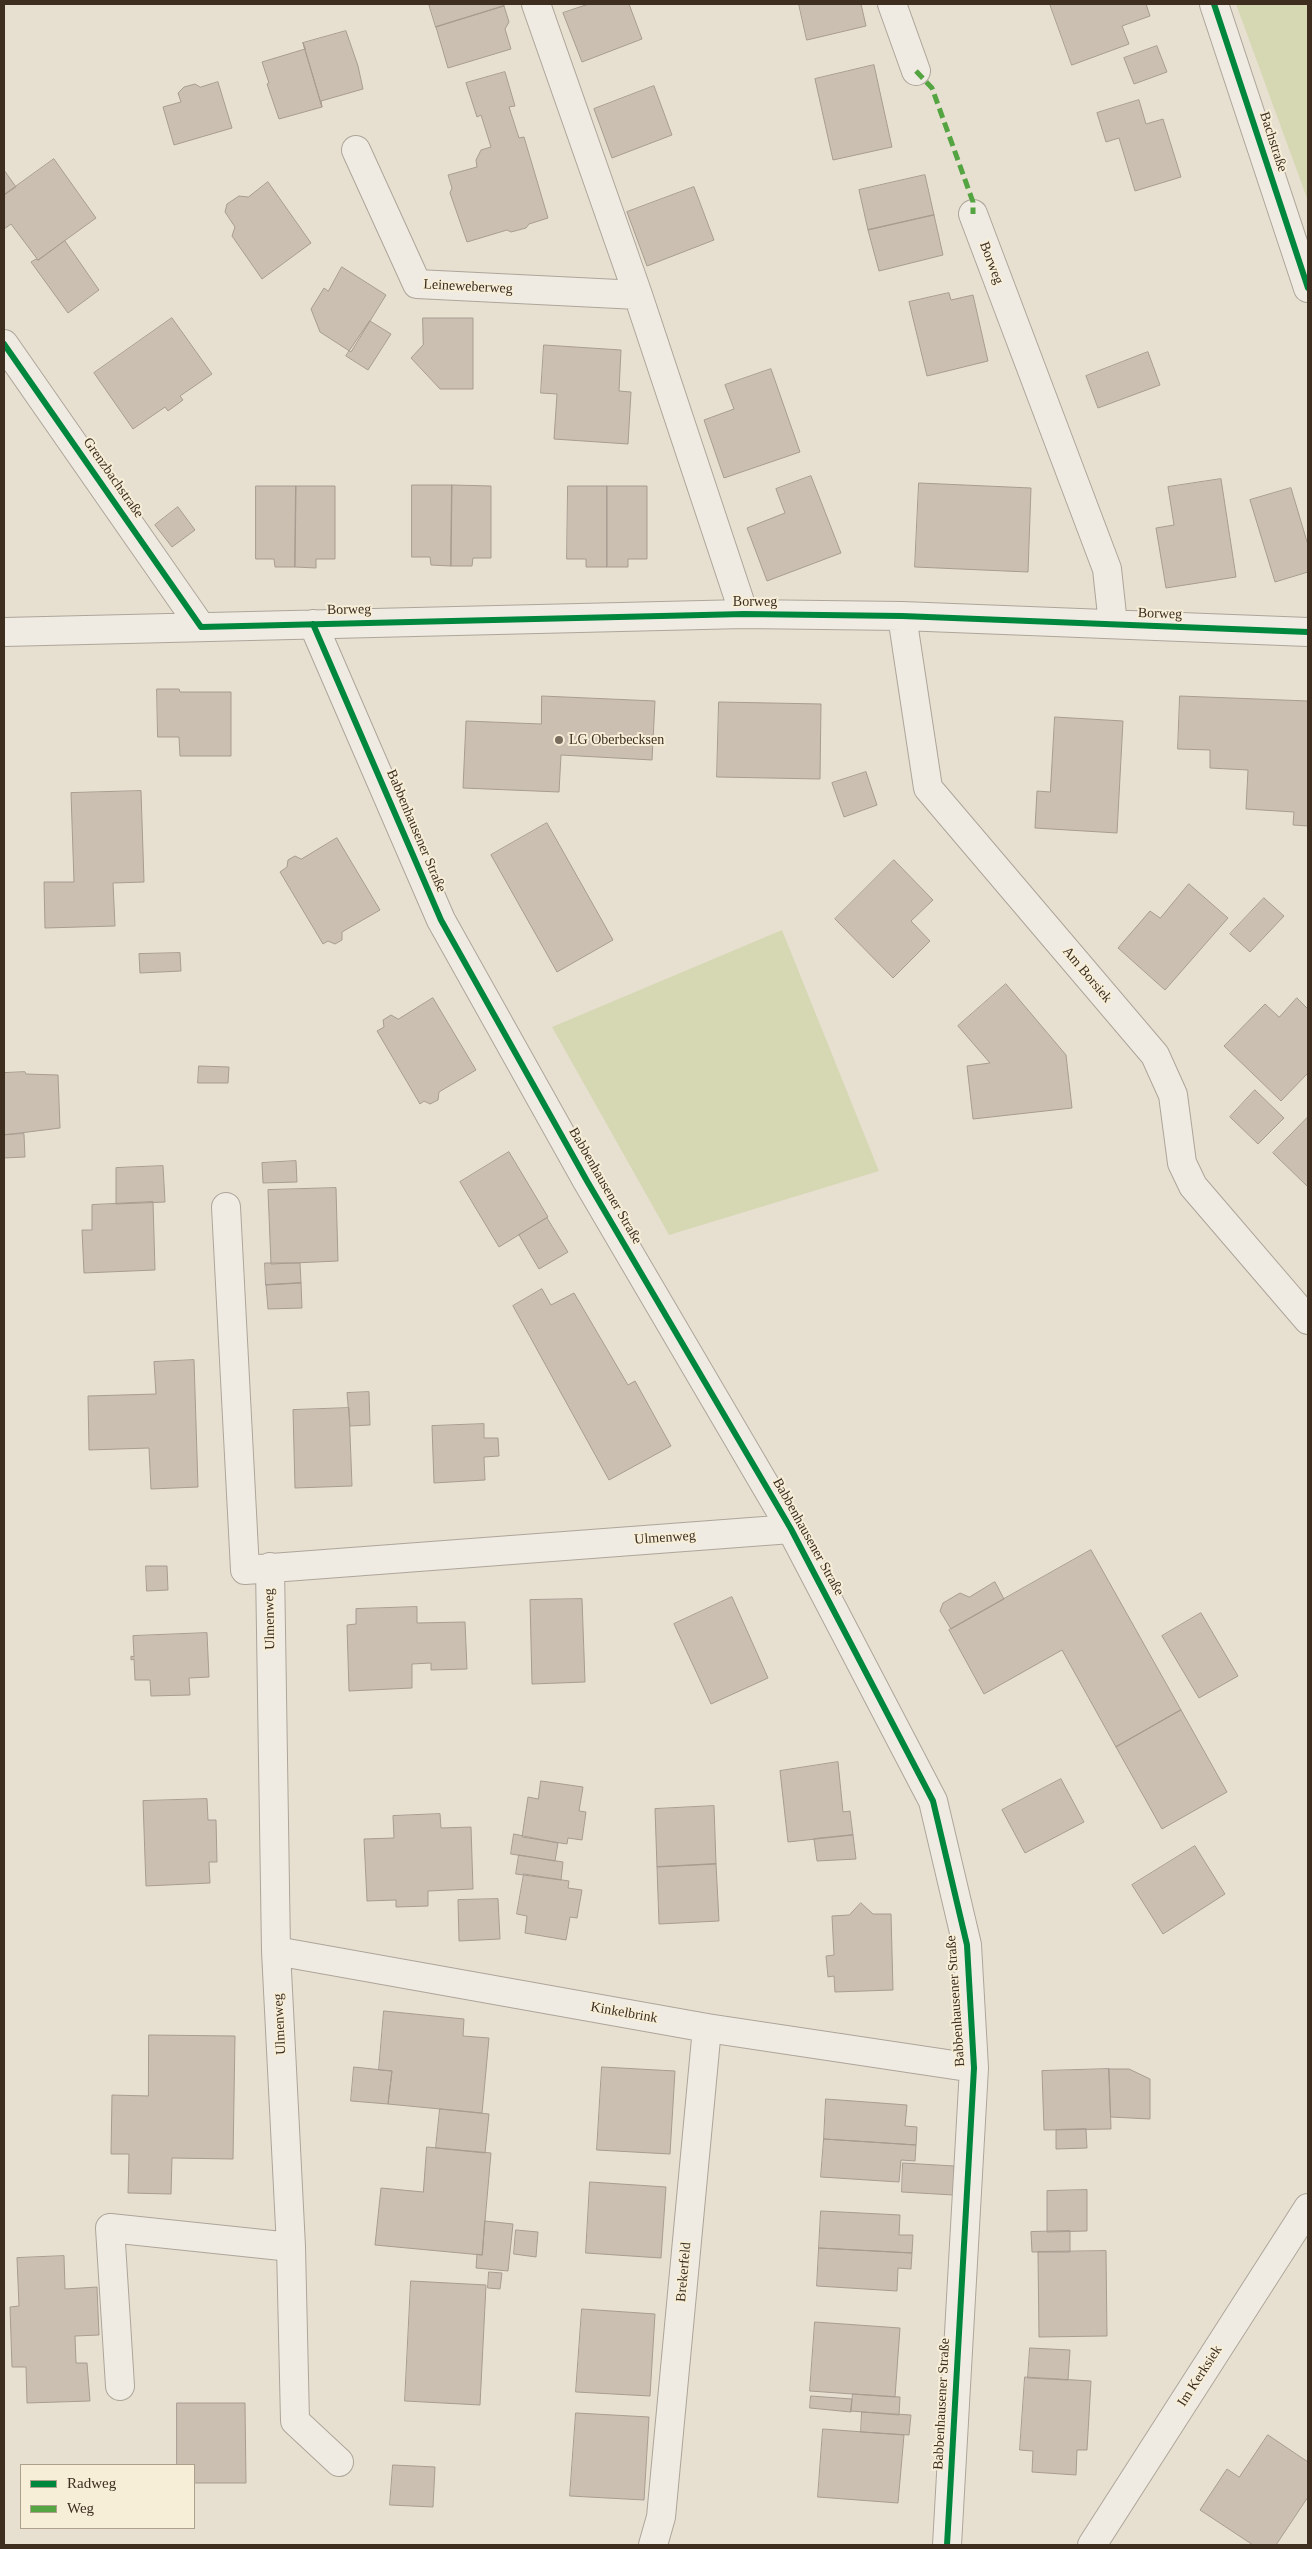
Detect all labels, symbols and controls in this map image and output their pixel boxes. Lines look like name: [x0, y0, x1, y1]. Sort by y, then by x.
street label: Bachstraße: [1255, 110, 1291, 174]
street label: Borweg: [975, 239, 1007, 287]
street label: Leineweberweg: [423, 276, 513, 298]
street label: Grenzbachstraße: [79, 435, 147, 521]
street label: Borweg: [733, 594, 777, 610]
street label: Borweg: [327, 601, 371, 619]
street label: Borweg: [1138, 605, 1182, 623]
place label: LG Oberbecksen: [569, 732, 664, 748]
marker: LG Oberbecksen: [553, 734, 565, 746]
street label: Babbenhausener Straße: [383, 767, 449, 895]
street label: Am Borsiek: [1059, 944, 1115, 1006]
street label: Babbenhausener Straße: [565, 1125, 645, 1247]
street label: Babbenhausener Straße: [769, 1475, 847, 1599]
street label: Ulmenweg: [634, 1527, 696, 1549]
street label: Ulmenweg: [261, 1588, 279, 1650]
street label: Babbenhausener Straße: [943, 1935, 969, 2067]
street label: Ulmenweg: [270, 1993, 290, 2055]
street label: Kinkelbrink: [589, 1999, 659, 2027]
street label: Brekerfeld: [673, 2241, 695, 2303]
street label: Babbenhausener Straße: [930, 2338, 954, 2470]
street label: Im Kerksiek: [1174, 2342, 1226, 2410]
legend: [20, 2464, 195, 2529]
text: Radweg: [67, 2475, 116, 2491]
text: Weg: [67, 2500, 94, 2516]

